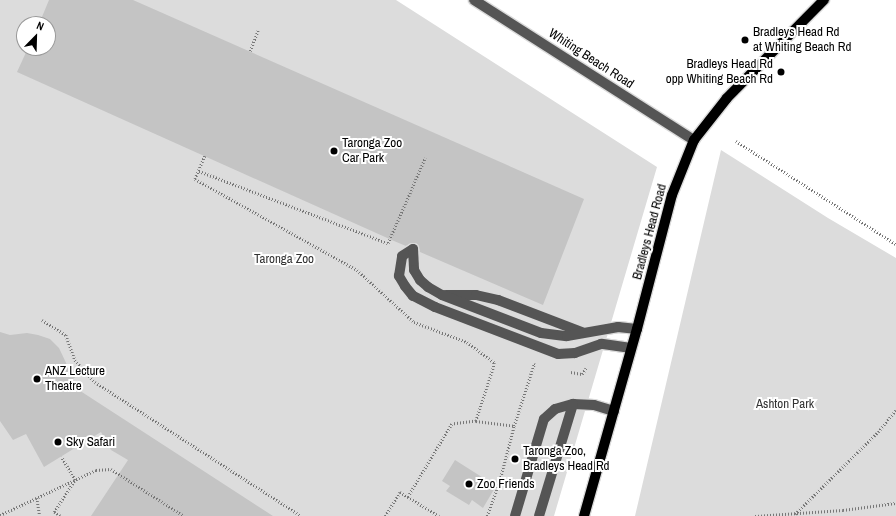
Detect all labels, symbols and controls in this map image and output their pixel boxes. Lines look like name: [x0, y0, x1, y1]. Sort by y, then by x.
north arrow: [16, 16, 56, 56]
text: N: [35, 18, 46, 34]
place label: Bradleys Head Rd at Whiting Beach Rd: [753, 25, 851, 56]
street label: Whiting Beach Road: [546, 26, 636, 92]
marker: Bradleys Head Rd at Whiting Beach Rd: [740, 35, 750, 45]
place label: Bradleys Head Rd opp Whiting Beach Rd: [666, 57, 773, 88]
marker: Bradleys Head Rd opp Whiting Beach Rd: [776, 67, 786, 77]
place label: Taronga Zoo Car Park: [342, 136, 402, 167]
marker: Taronga Zoo Car Park: [329, 146, 339, 156]
street label: Bradleys Head Road: [630, 182, 670, 282]
park label: Taronga Zoo: [254, 251, 314, 267]
place label: ANZ Lecture Theatre: [45, 364, 105, 395]
marker: ANZ Lecture Theatre: [32, 374, 42, 384]
park label: Ashton Park: [756, 396, 814, 412]
place label: Sky Safari: [66, 434, 115, 450]
marker: Sky Safari: [53, 437, 63, 447]
place label: Taronga Zoo, Bradleys Head Rd: [523, 444, 610, 475]
marker: Taronga Zoo, Bradleys Head Rd: [510, 454, 520, 464]
place label: Zoo Friends: [477, 476, 534, 492]
marker: Zoo Friends: [464, 479, 474, 489]

